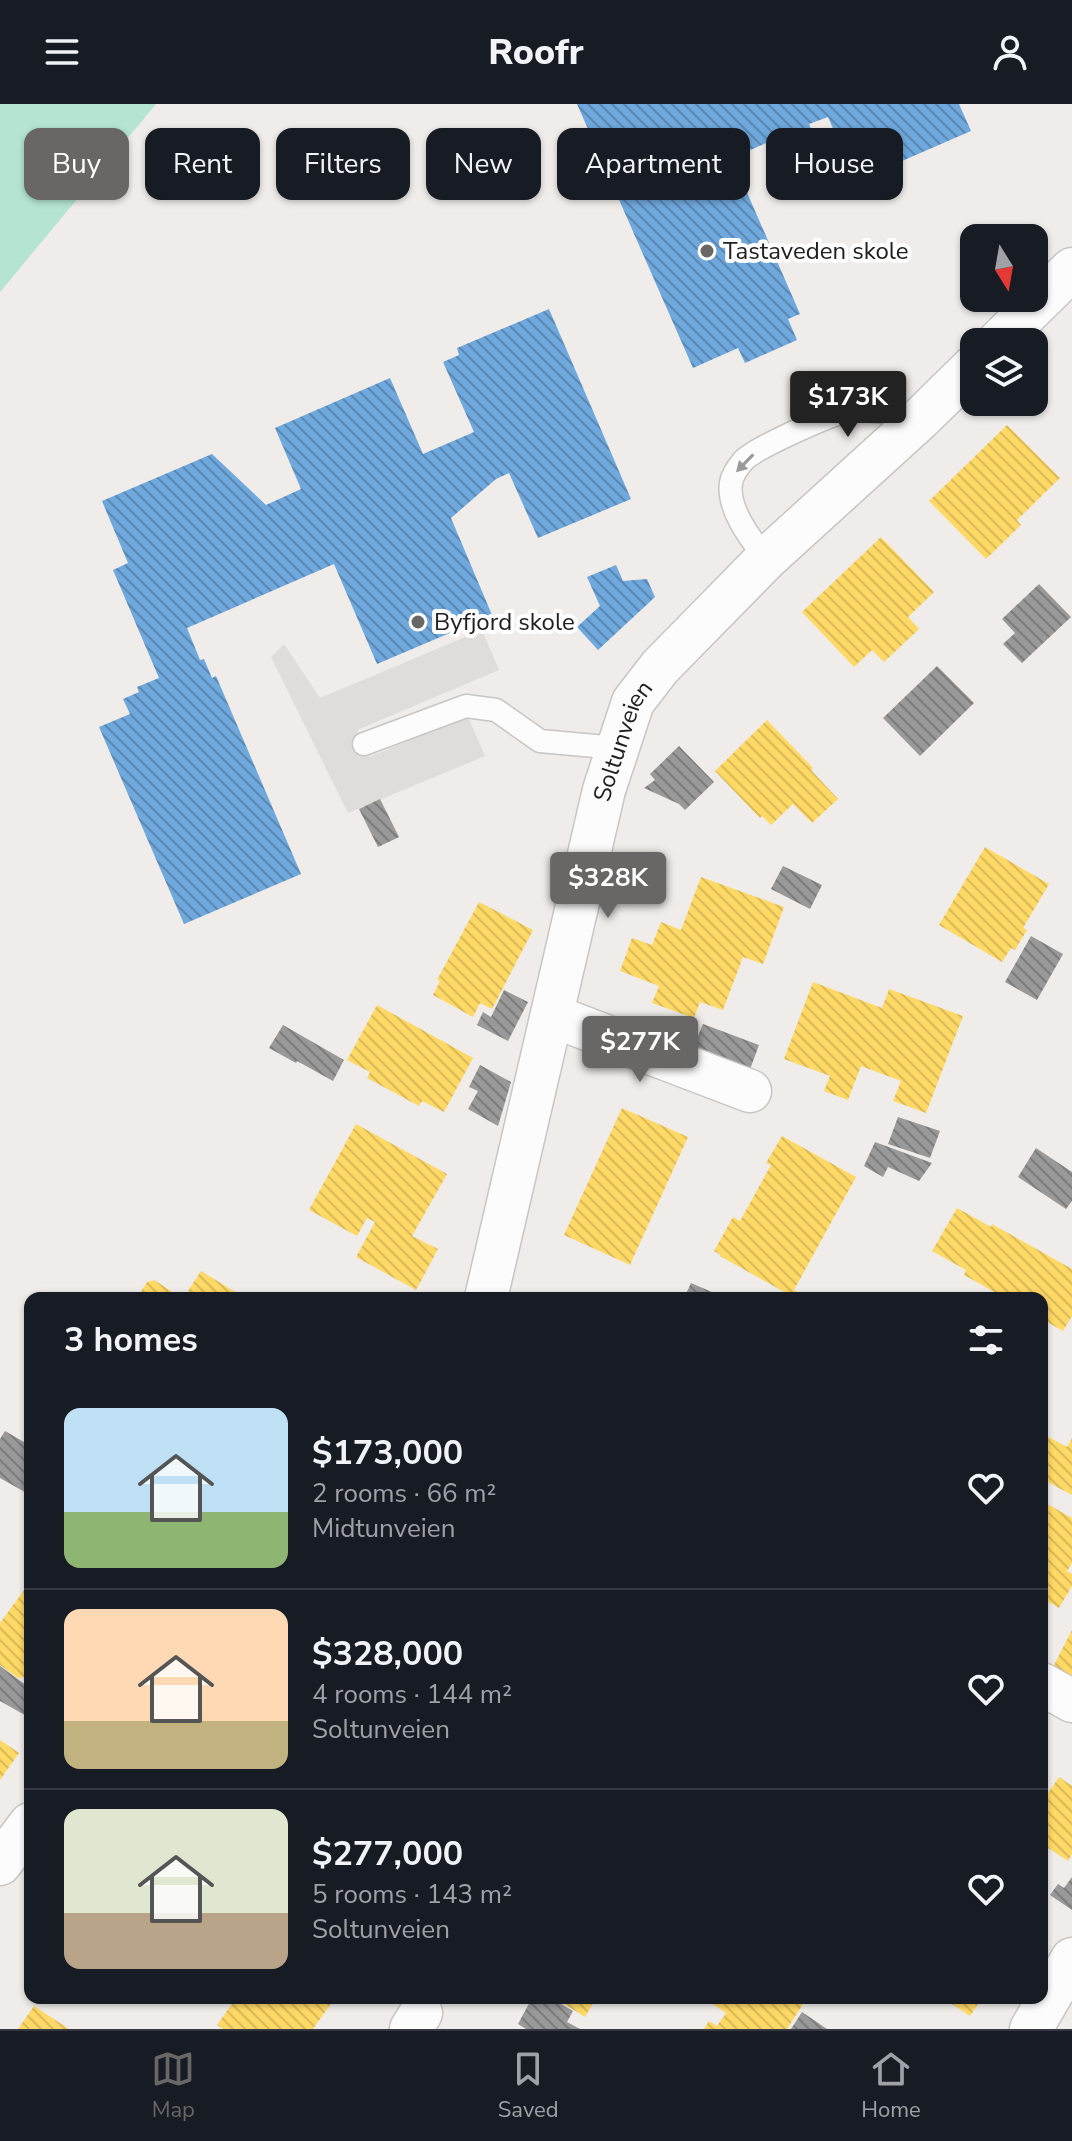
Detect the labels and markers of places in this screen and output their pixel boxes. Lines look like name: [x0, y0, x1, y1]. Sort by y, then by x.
place label: Tastaveden skole: [723, 235, 909, 267]
marker: Tastaveden skole: [698, 242, 716, 260]
pin: $173K: [792, 371, 904, 439]
place label: Byfjord skole: [434, 606, 575, 638]
marker: Byfjord skole: [409, 613, 427, 631]
pin: $328K: [552, 852, 664, 920]
pin: $277K: [584, 1016, 696, 1084]

